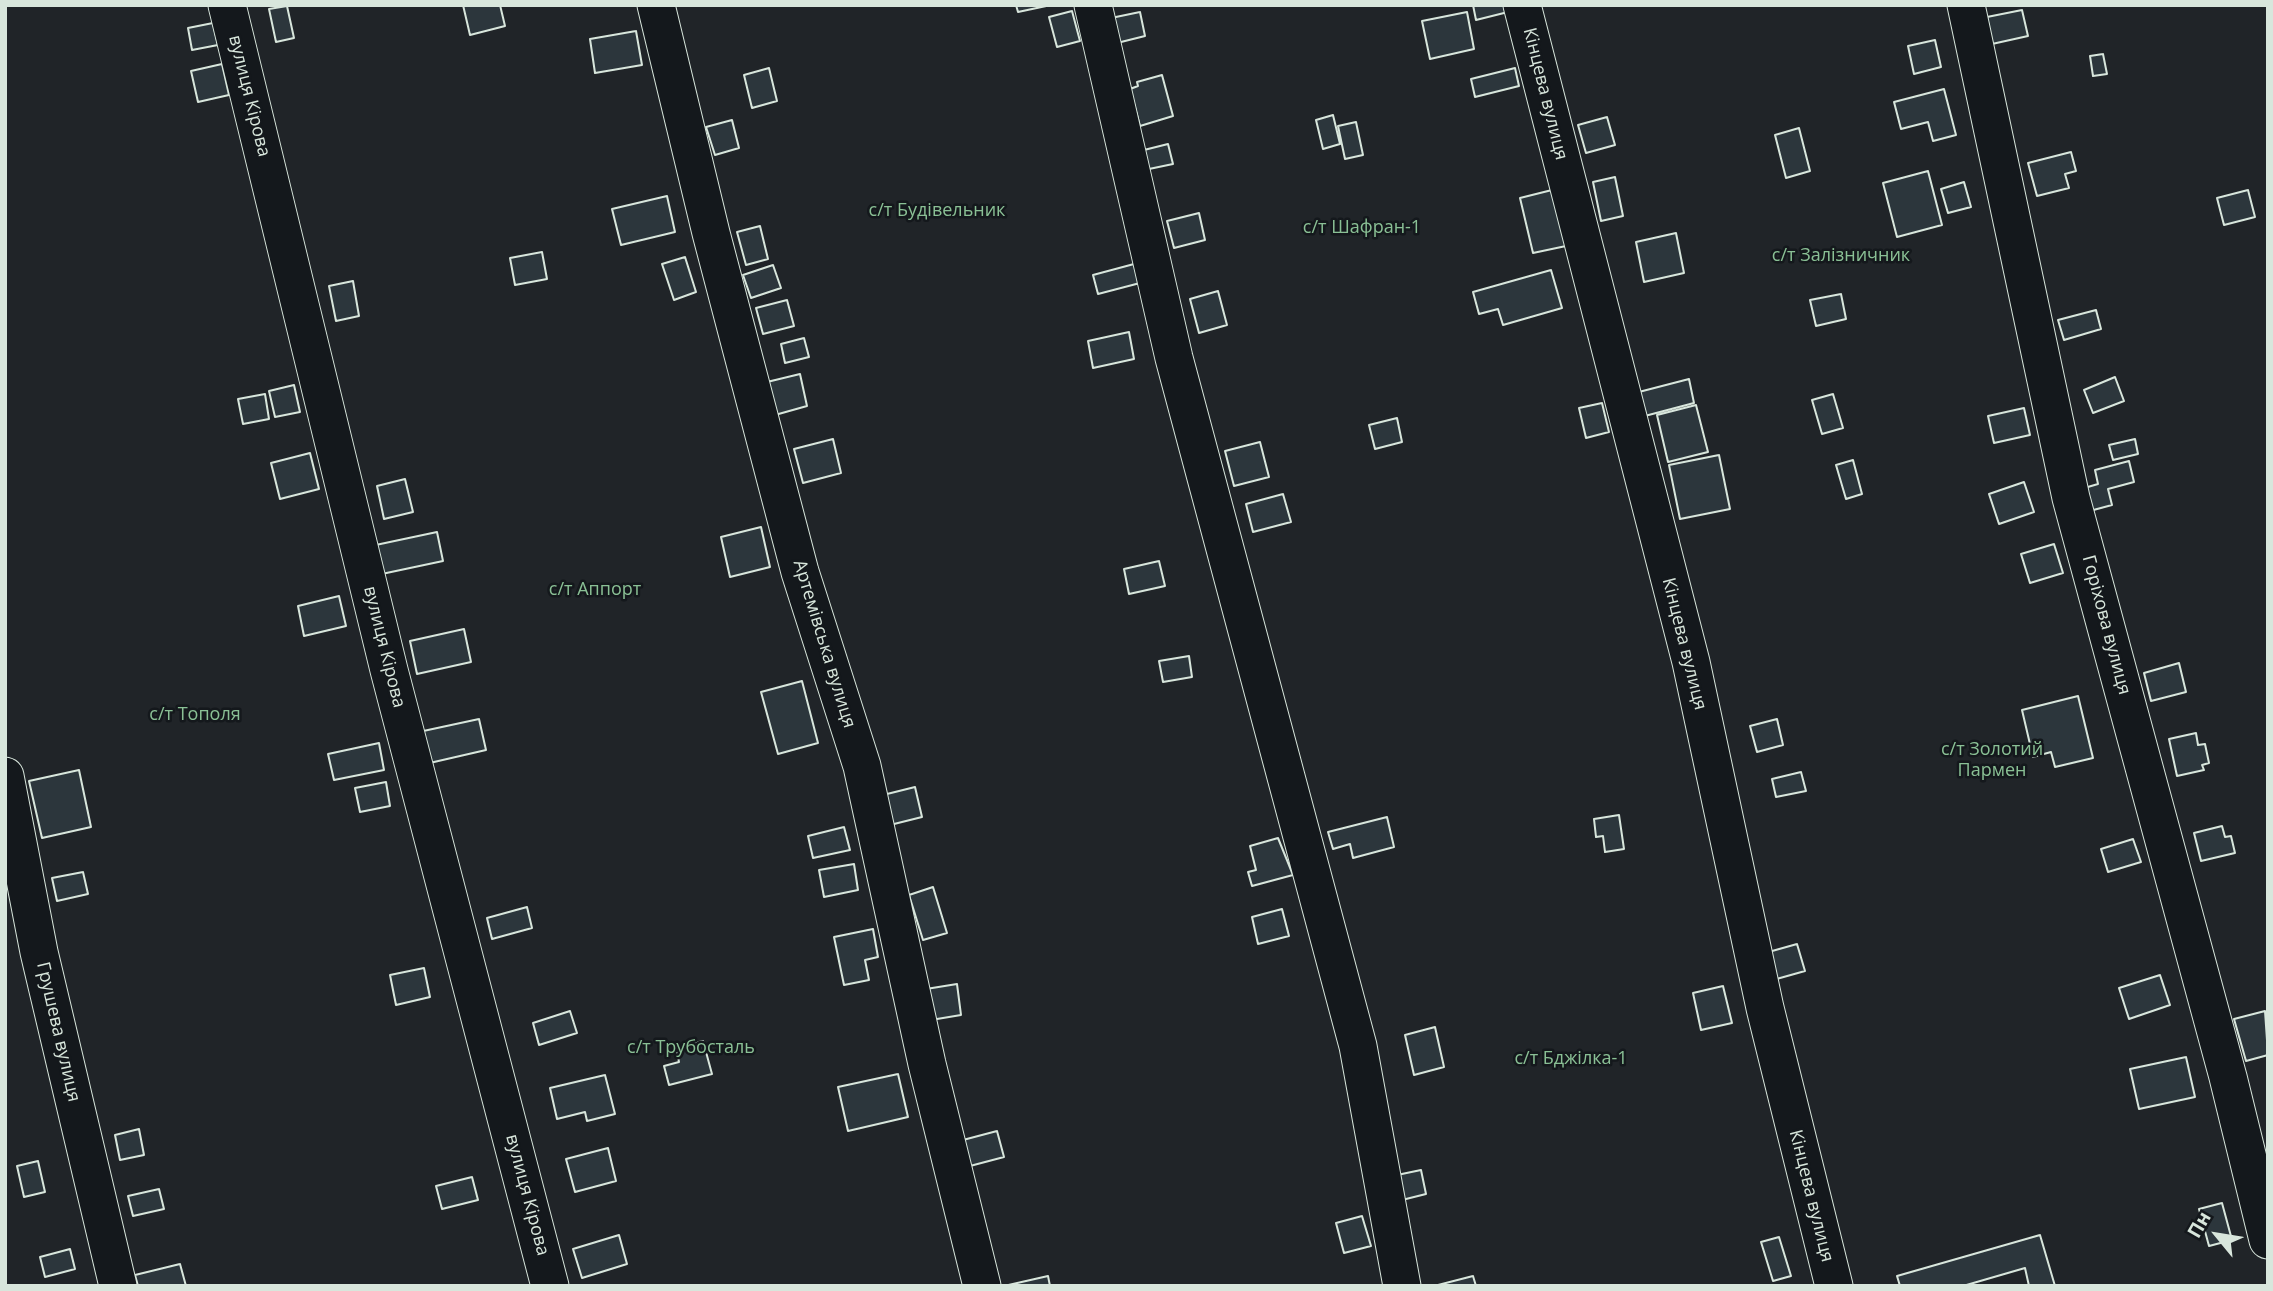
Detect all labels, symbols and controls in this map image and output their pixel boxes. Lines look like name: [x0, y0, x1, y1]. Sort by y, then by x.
street label: Кінцева вулиця: [1518, 26, 1572, 162]
street label: вулиця Кірова: [223, 33, 275, 159]
park label: с/т Будівельник: [869, 200, 1005, 222]
park label: с/т Шафран-1: [1303, 217, 1421, 239]
park label: с/т Залізничник: [1772, 245, 1910, 267]
street label: Горіхова вулиця: [2077, 553, 2135, 697]
street label: Артемівська вулиця: [788, 557, 860, 731]
street label: Кінцева вулиця: [1657, 576, 1711, 712]
park label: с/т Аппорт: [549, 579, 641, 601]
street label: вулиця Кірова: [358, 584, 410, 710]
park label: с/т Тополя: [149, 704, 241, 726]
park label: с/т Золотий Пармен: [1941, 739, 2043, 782]
street label: Грушева вулиця: [31, 960, 85, 1104]
park label: с/т Трубосталь: [627, 1037, 755, 1059]
park label: с/т Бджілка-1: [1514, 1048, 1628, 1070]
street label: Кінцева вулиця: [1784, 1128, 1838, 1264]
street label: вулиця Кірова: [500, 1132, 554, 1258]
north arrow: [2182, 1200, 2252, 1270]
text: Пн: [2181, 1206, 2217, 1243]

